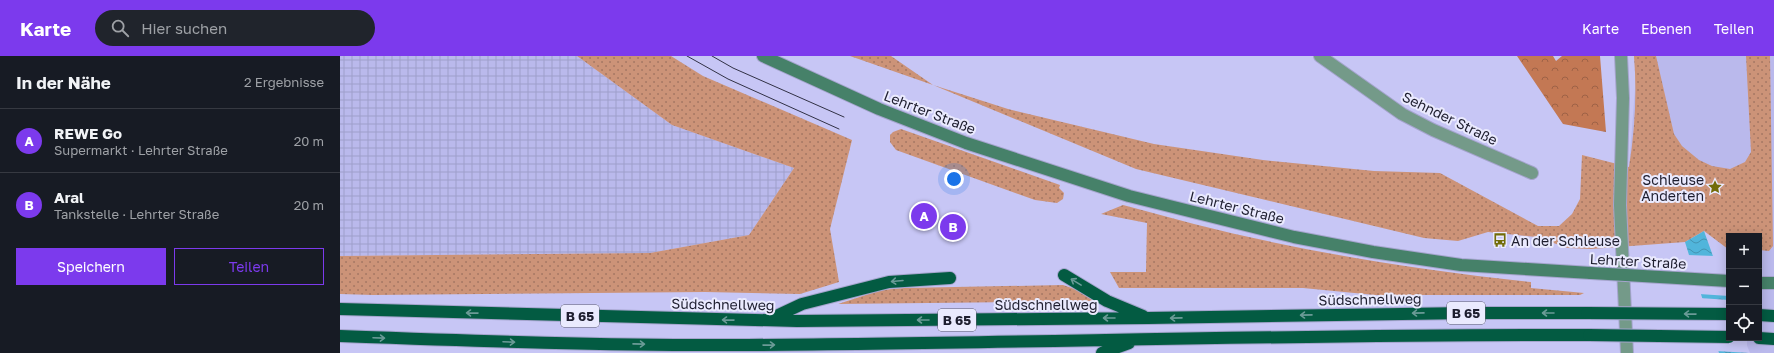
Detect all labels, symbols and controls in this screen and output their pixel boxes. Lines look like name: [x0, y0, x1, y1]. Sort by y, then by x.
search box: [95, 10, 375, 46]
text: Karte: [20, 17, 71, 40]
icon: search: [109, 17, 131, 39]
text: Hier suchen: [141, 19, 227, 37]
text: Karte: [1582, 20, 1619, 37]
text: Ebenen: [1641, 20, 1692, 37]
text: Teilen: [1714, 20, 1754, 37]
text: In der Nähe: [16, 72, 111, 93]
text: 2 Ergebnisse: [244, 74, 324, 90]
street label: Lehrter Straße: [882, 87, 978, 137]
street label: Sehnder Straße: [1400, 88, 1500, 148]
text: REWE Go: [54, 124, 122, 142]
text: A: [24, 133, 34, 149]
text: 20 m: [294, 133, 324, 149]
text: Supermarkt · Lehrter Straße: [54, 142, 228, 158]
your location: [944, 169, 964, 189]
place label: Schleuse Anderten: [1641, 171, 1704, 204]
place icon: Schleuse Anderten: [1707, 179, 1723, 195]
street label: Lehrter Straße: [1188, 187, 1286, 227]
text: Aral: [54, 188, 84, 206]
text: B: [24, 197, 34, 213]
text: 20 m: [294, 197, 324, 213]
pin: A: [911, 201, 937, 231]
text: Tankstelle · Lehrter Straße: [54, 206, 219, 222]
pin: B: [940, 212, 966, 242]
bus stop icon: An der Schleuse: [1492, 232, 1508, 248]
place label: An der Schleuse: [1511, 232, 1620, 249]
map controls: [1726, 233, 1762, 341]
button: +: [1726, 233, 1762, 269]
button: Speichern: [16, 248, 166, 285]
button: Teilen: [174, 248, 324, 285]
street label: Lehrter Straße: [1589, 250, 1687, 272]
button: −: [1726, 269, 1762, 305]
one-way arrow: [891, 278, 904, 285]
one-way arrow: [1071, 278, 1082, 286]
street label: Südschnellweg: [1318, 290, 1422, 308]
street label: Südschnellweg: [671, 295, 775, 313]
street label: Südschnellweg: [994, 296, 1098, 313]
road number: B 65: [1447, 302, 1485, 324]
road number: B 65: [561, 305, 599, 327]
button: locate: [1726, 305, 1762, 341]
road number: B 65: [938, 309, 976, 331]
one-way arrow: [1542, 309, 1555, 317]
one-way arrow: [466, 310, 479, 317]
one-way arrow: [1412, 310, 1425, 317]
one-way arrow: [1684, 310, 1697, 318]
one-way arrow: [1300, 312, 1313, 319]
one-way arrow: [1170, 314, 1183, 322]
one-way arrow: [1103, 315, 1116, 322]
one-way arrow: [722, 316, 735, 323]
one-way arrow: [917, 316, 930, 324]
one-way arrow: [372, 334, 385, 341]
one-way arrow: [502, 338, 515, 345]
one-way arrow: [632, 340, 645, 347]
one-way arrow: [762, 341, 775, 348]

